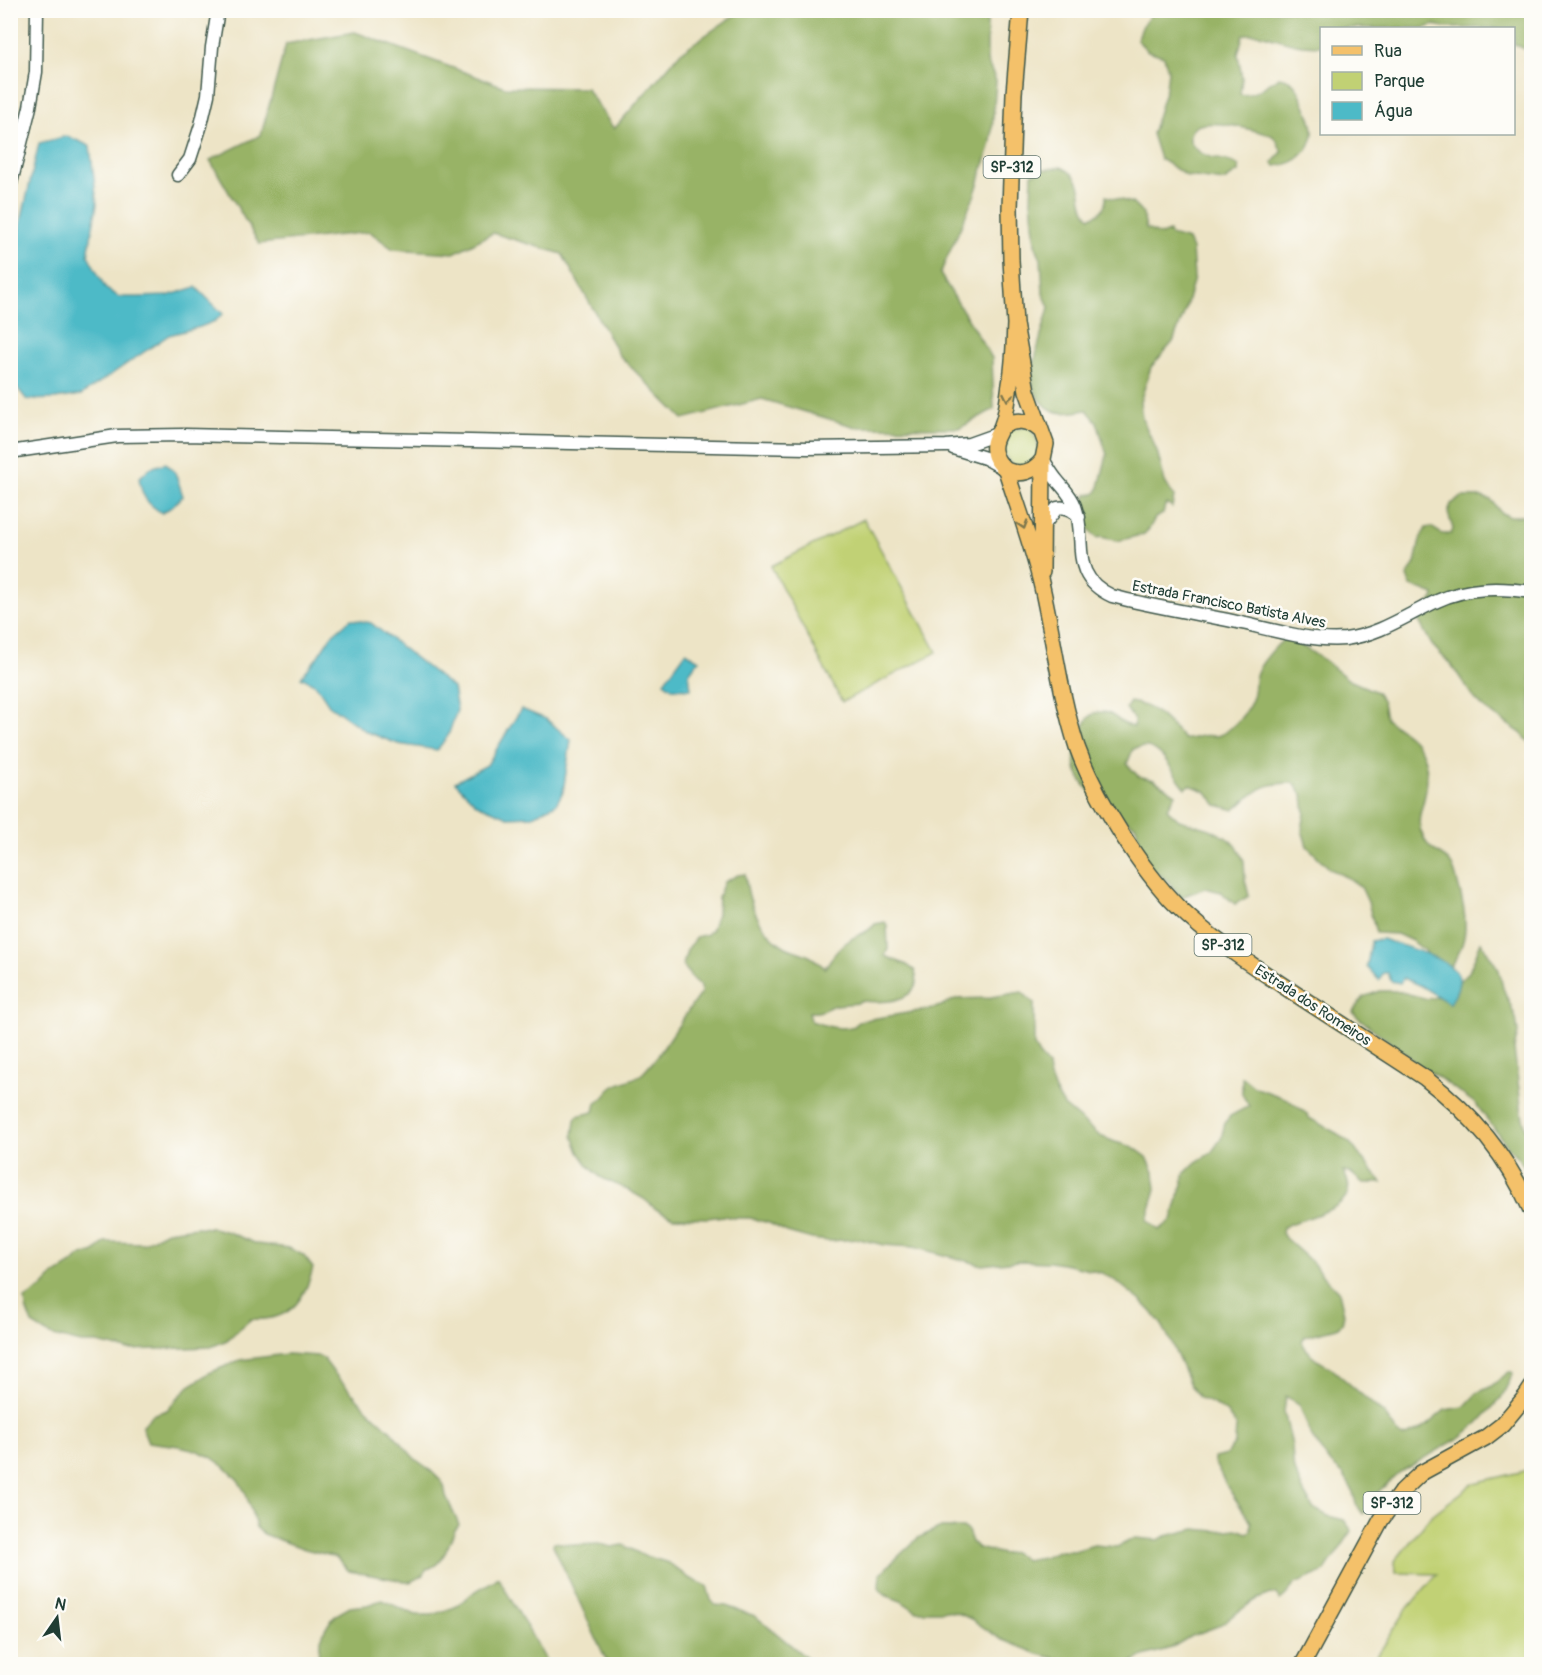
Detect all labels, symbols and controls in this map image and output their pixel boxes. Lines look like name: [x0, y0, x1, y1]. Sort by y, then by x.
legend: [1320, 27, 1515, 135]
text: Rua: [1374, 40, 1402, 63]
text: Parque: [1374, 70, 1424, 93]
text: Água: [1374, 100, 1413, 123]
road number: SP-312: [984, 156, 1040, 178]
one-way arrow: [1002, 391, 1015, 401]
one-way arrow: [1016, 519, 1028, 530]
street label: Estrada Francisco Batista Alves: [1131, 576, 1328, 633]
road number: SP-312: [1194, 934, 1252, 956]
street label: Estrada dos Romeiros: [1251, 961, 1375, 1050]
road number: SP-312: [1364, 1492, 1420, 1514]
north arrow: [27, 1588, 87, 1648]
text: N: [53, 1593, 68, 1615]

